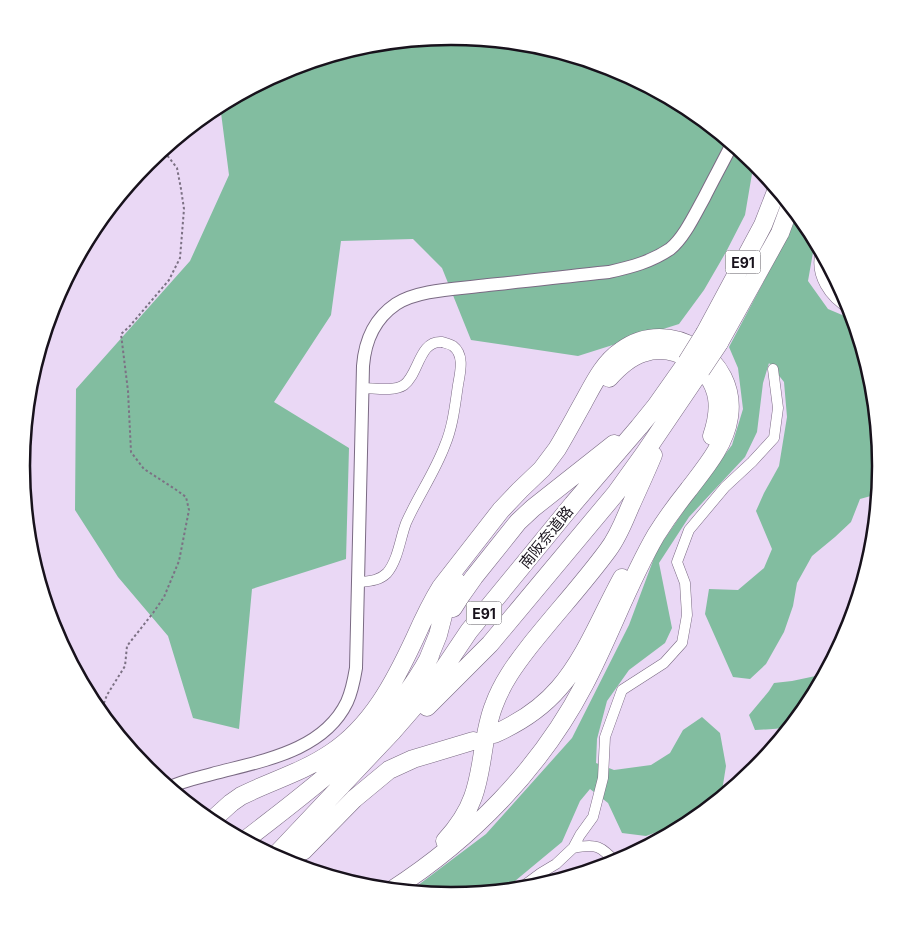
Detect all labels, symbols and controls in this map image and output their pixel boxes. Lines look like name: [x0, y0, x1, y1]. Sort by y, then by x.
road number: E91: [726, 250, 760, 274]
street label: 南阪奈道路: [515, 502, 577, 572]
road number: E91: [466, 602, 502, 624]

